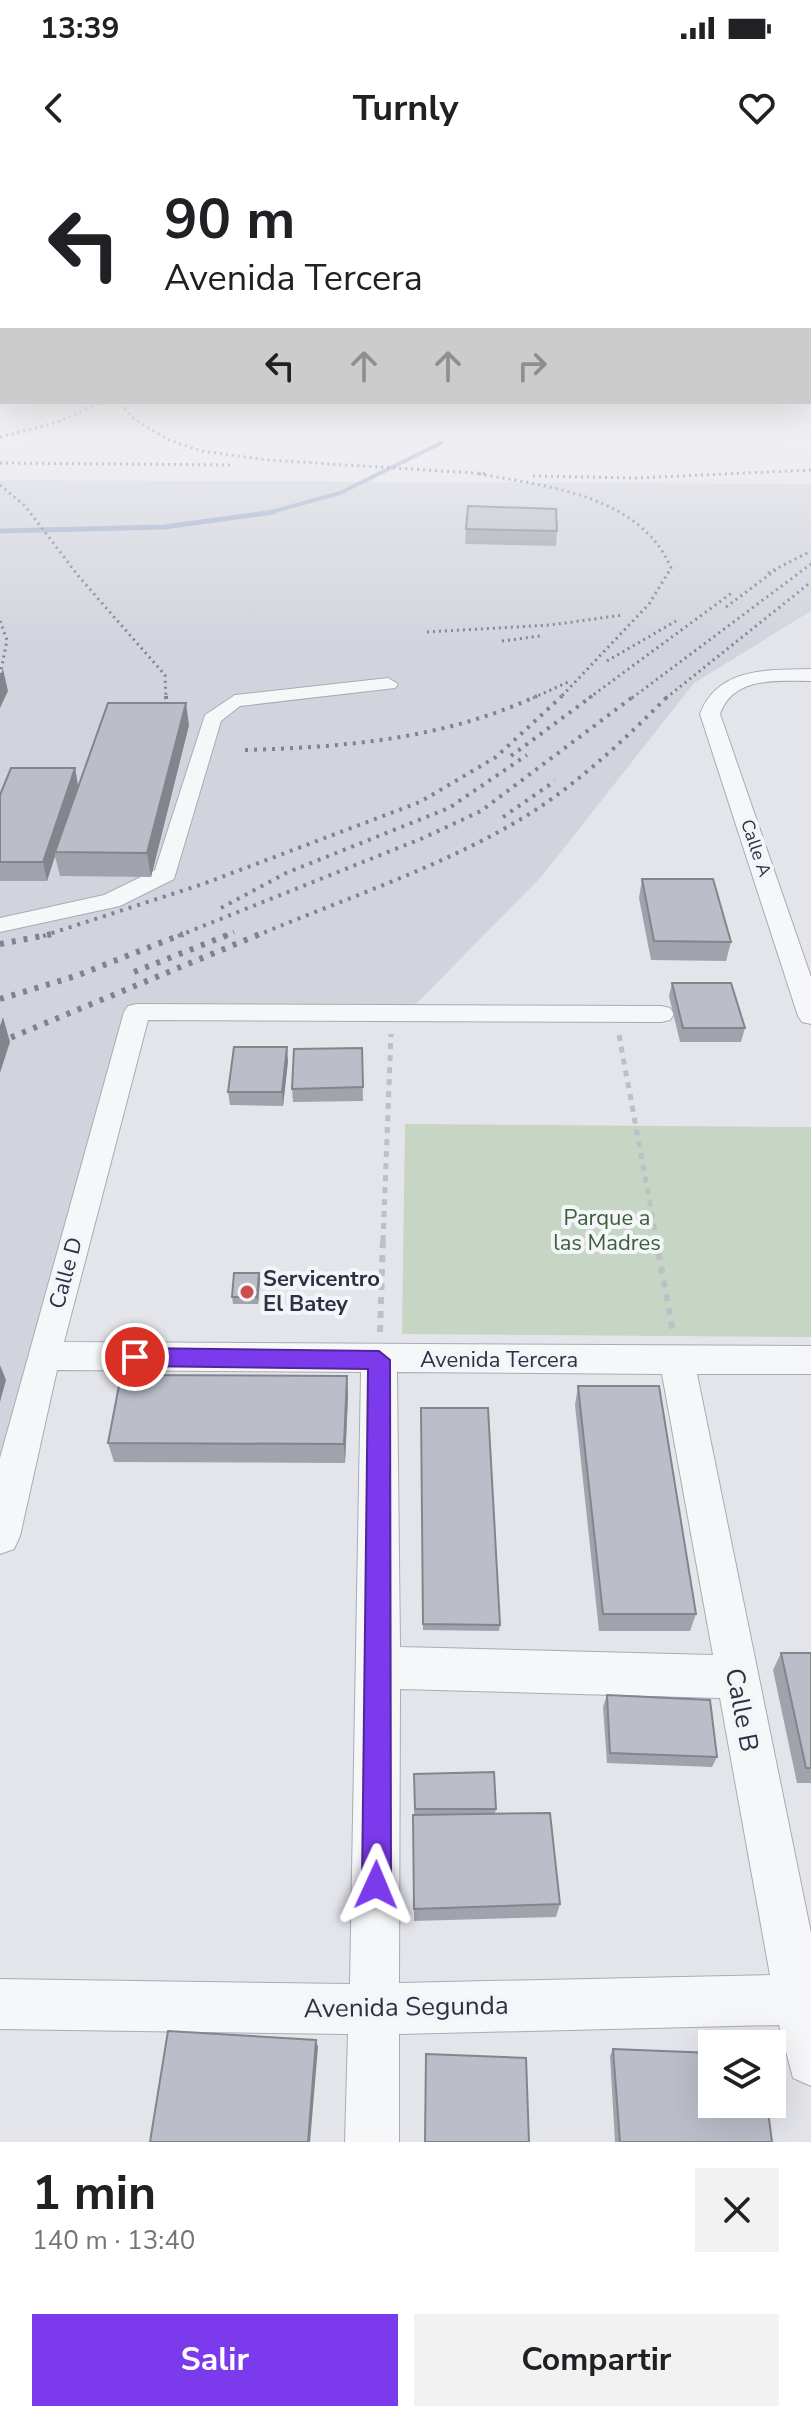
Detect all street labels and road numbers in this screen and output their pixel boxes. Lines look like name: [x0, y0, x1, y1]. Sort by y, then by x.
street label: Calle A: [735, 816, 777, 880]
street label: Calle D: [42, 1234, 90, 1312]
street label: Avenida Tercera: [420, 1345, 578, 1375]
street label: Calle B: [717, 1665, 767, 1755]
street label: Avenida Segunda: [303, 1988, 509, 2026]

